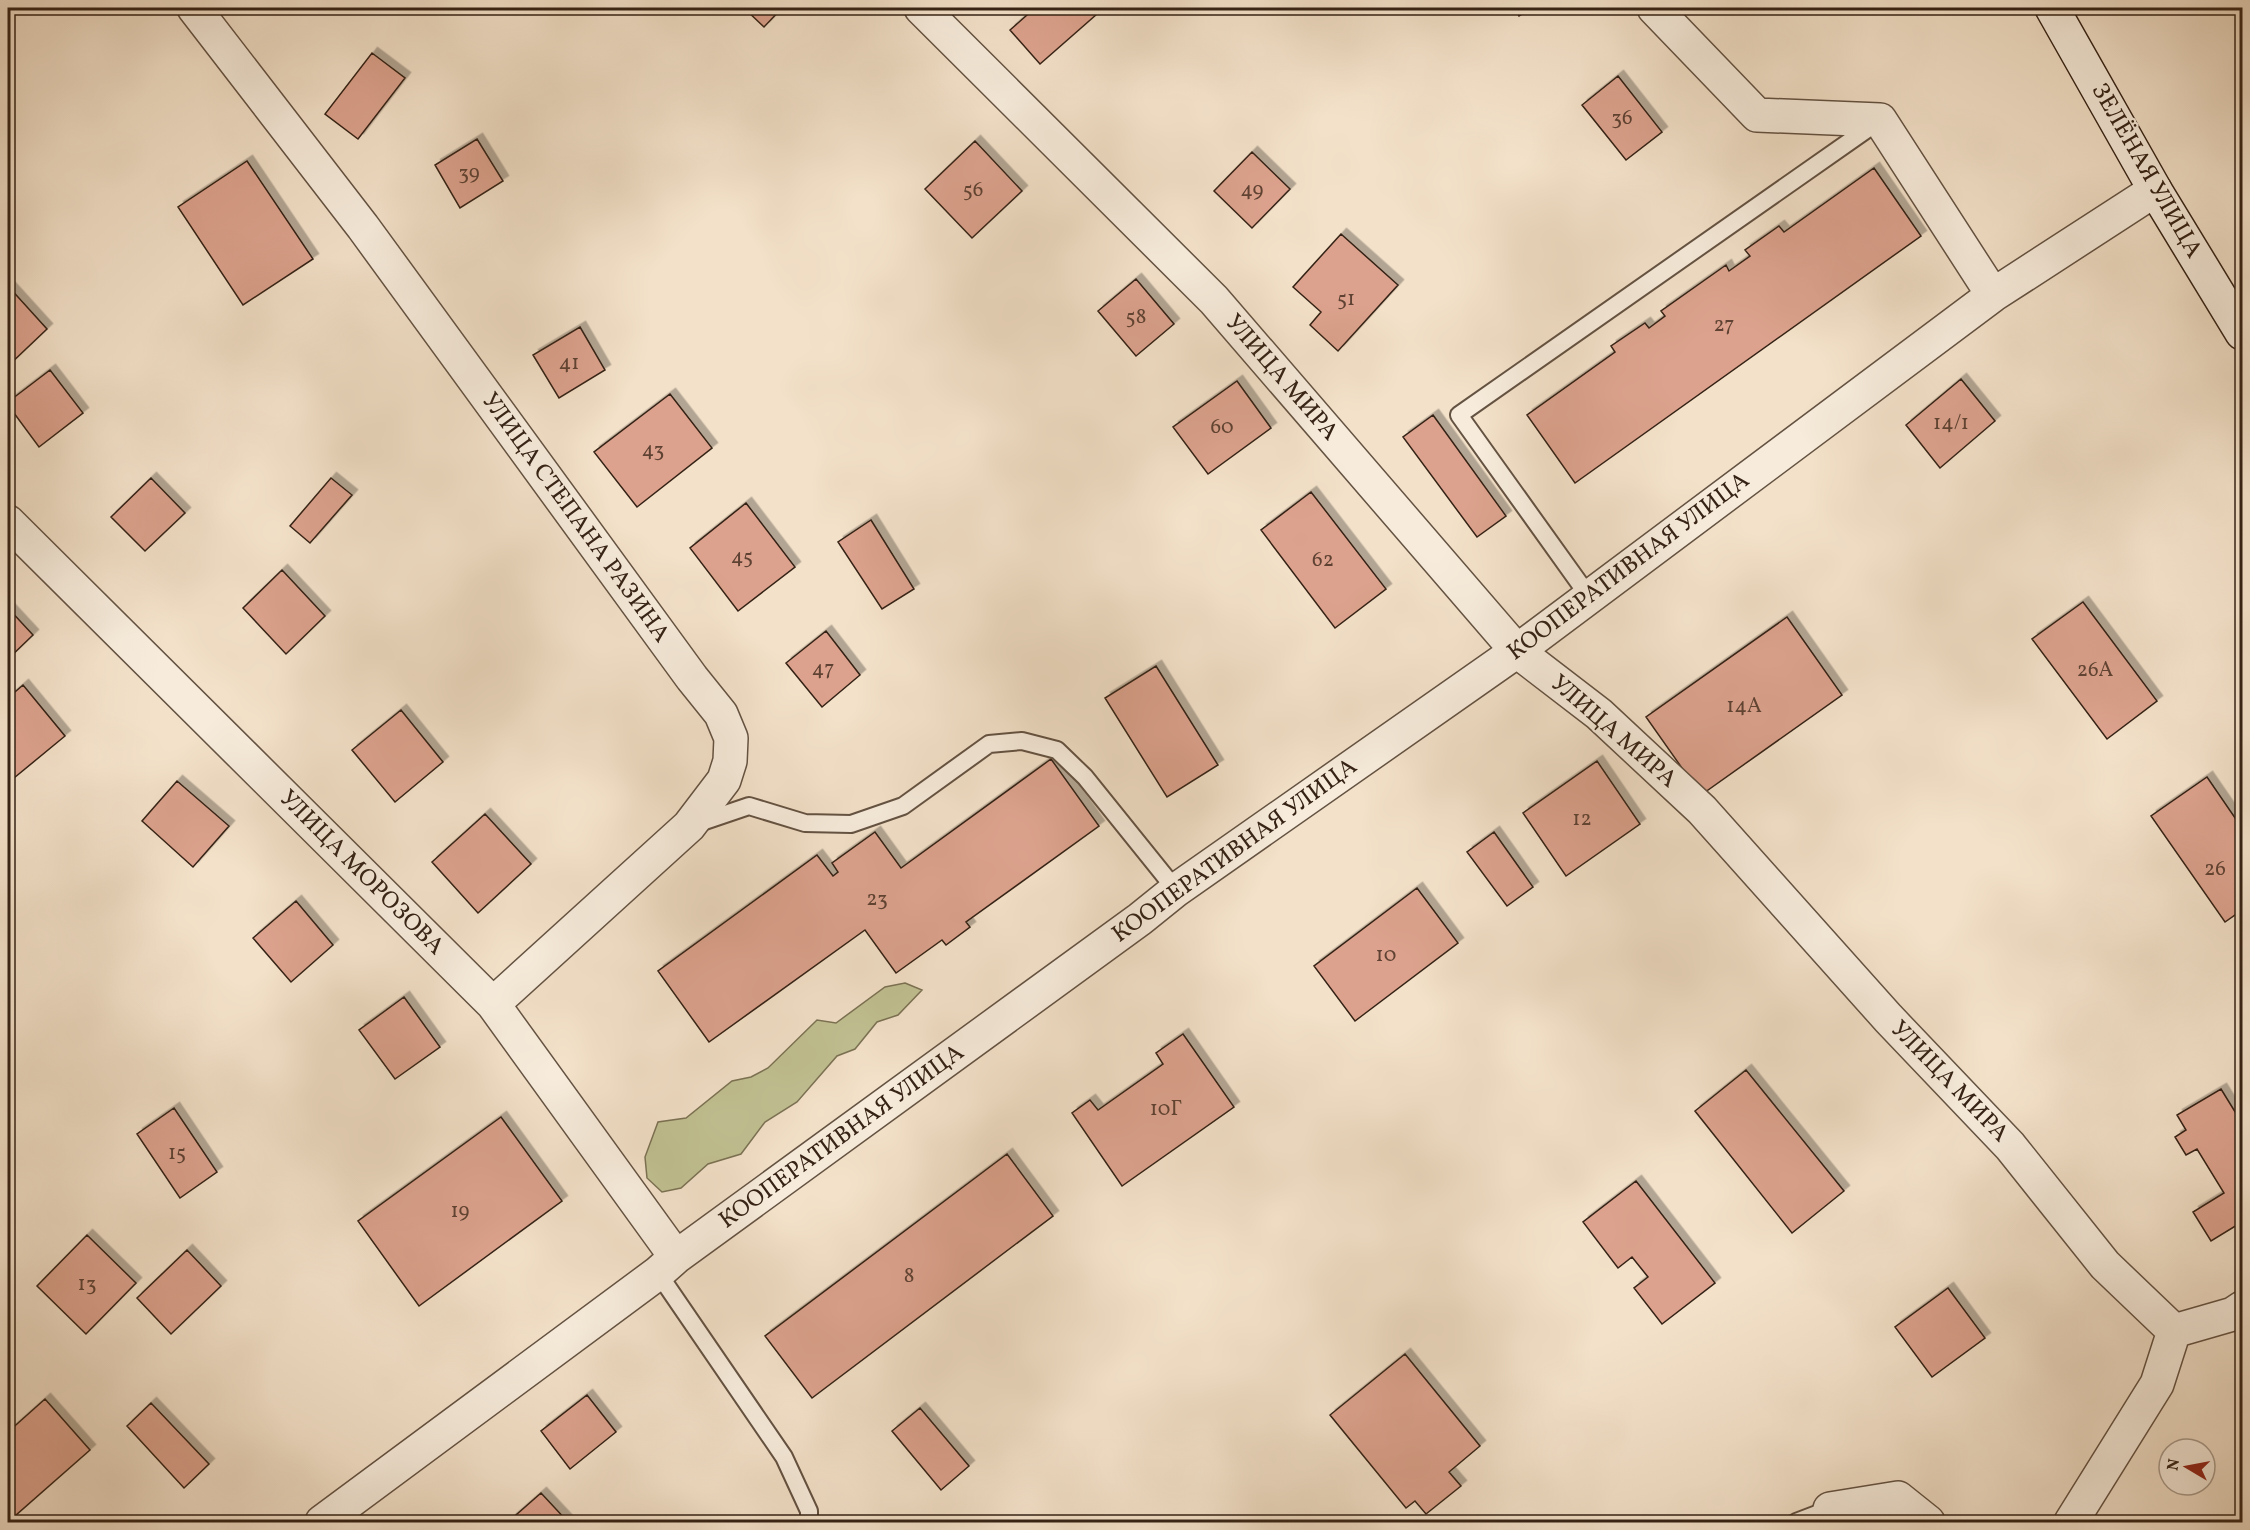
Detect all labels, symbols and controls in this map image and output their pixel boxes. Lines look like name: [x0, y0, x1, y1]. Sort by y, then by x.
street label: ЗЕЛЁНАЯ УЛИЦА: [2082, 77, 2210, 265]
house number: 36: [1611, 104, 1633, 133]
house number: 39: [458, 159, 480, 188]
house number: 56: [963, 176, 983, 205]
house number: 49: [1241, 176, 1264, 205]
house number: 51: [1337, 285, 1355, 314]
house number: 58: [1126, 303, 1146, 332]
street label: УЛИЦА МИРА: [1216, 307, 1346, 449]
house number: 27: [1714, 311, 1734, 340]
house number: 41: [559, 349, 579, 378]
street label: УЛИЦА СТЕПАНА РАЗИНА: [473, 386, 677, 650]
house number: 14/1: [1933, 409, 1969, 438]
house number: 60: [1210, 413, 1234, 442]
house number: 43: [642, 436, 664, 465]
street label: КООПЕРАТИВНАЯ УЛИЦА: [1501, 464, 1757, 669]
house number: 45: [731, 543, 753, 572]
house number: 62: [1312, 546, 1334, 575]
house number: 47: [812, 655, 834, 684]
house number: 26А: [2077, 656, 2114, 685]
street label: УЛИЦА МИРА: [1542, 667, 1684, 797]
house number: 14А: [1726, 692, 1762, 721]
street label: КООПЕРАТИВНАЯ УЛИЦА: [1105, 750, 1365, 952]
street label: УЛИЦА МОРОЗОВА: [271, 783, 451, 963]
house number: 12: [1572, 805, 1592, 834]
house number: 26: [2204, 855, 2226, 884]
house number: 23: [866, 885, 888, 914]
house number: 10: [1376, 941, 1396, 970]
street label: УЛИЦА МИРА: [1882, 1013, 2016, 1151]
street label: КООПЕРАТИВНАЯ УЛИЦА: [712, 1036, 972, 1238]
house number: 10Г: [1150, 1095, 1182, 1124]
house number: 15: [168, 1139, 186, 1168]
house number: 19: [450, 1197, 470, 1226]
house number: 8: [904, 1262, 914, 1291]
house number: 13: [78, 1270, 96, 1299]
north arrow: [2157, 1437, 2217, 1497]
text: N: [2162, 1457, 2186, 1472]

